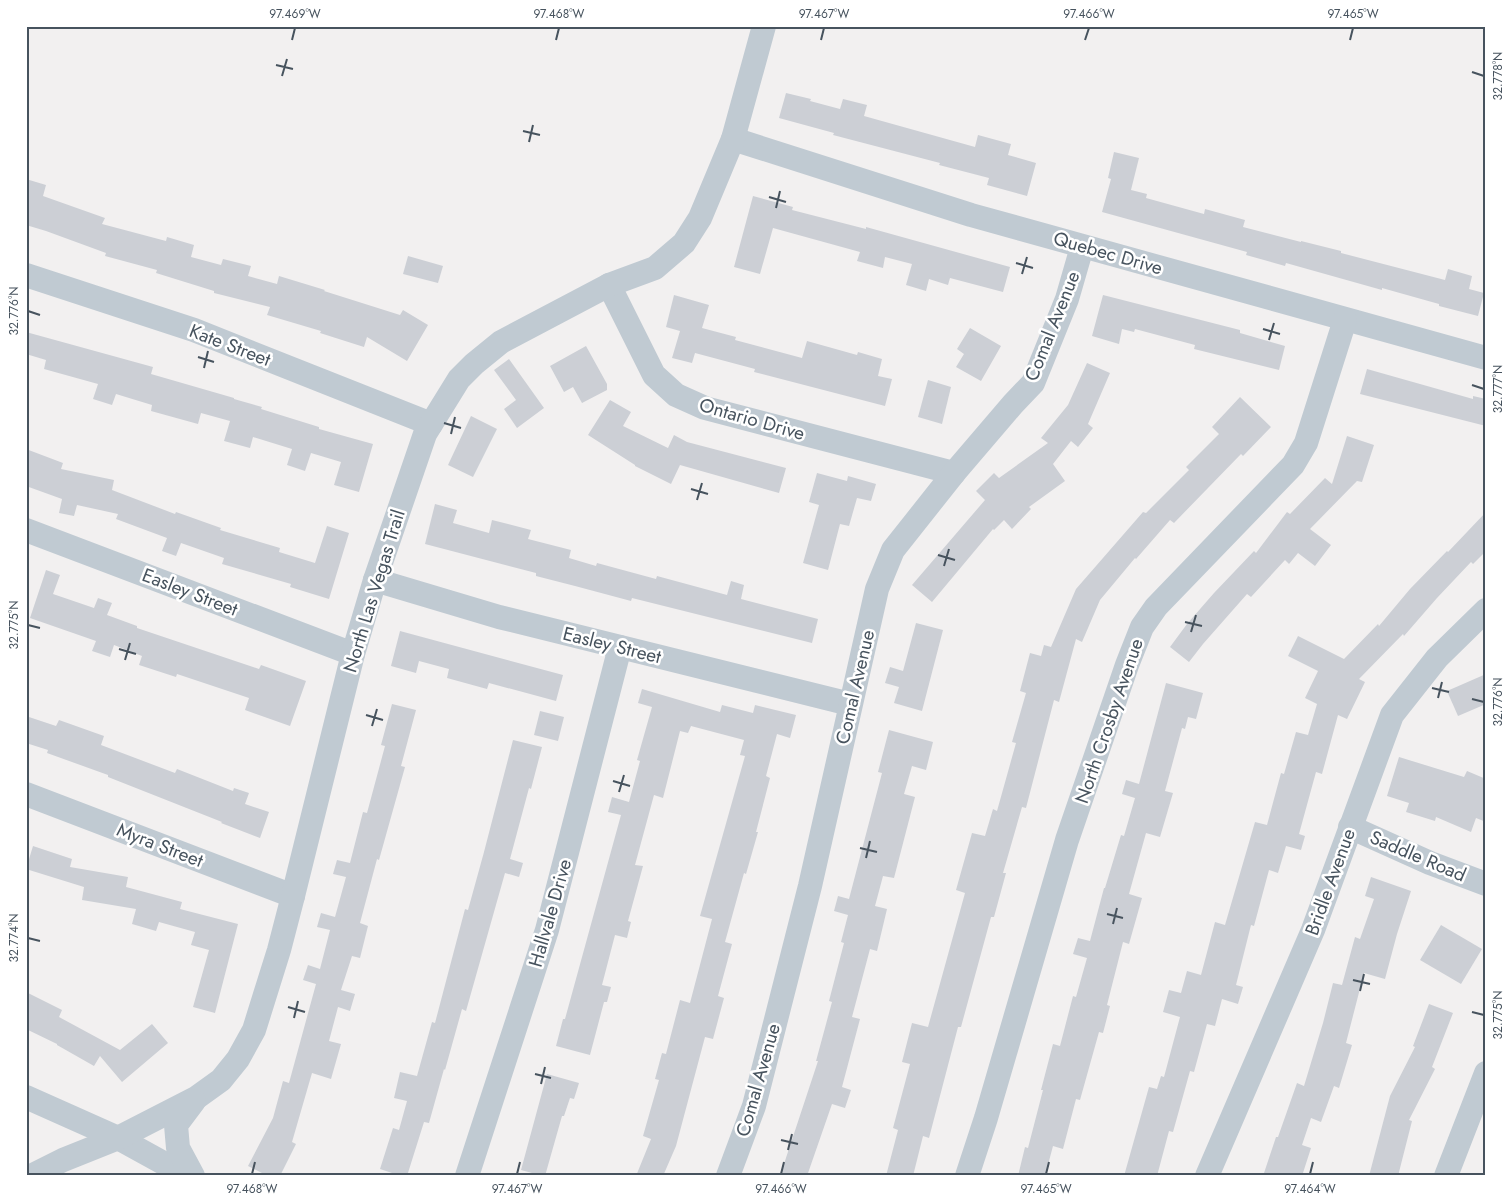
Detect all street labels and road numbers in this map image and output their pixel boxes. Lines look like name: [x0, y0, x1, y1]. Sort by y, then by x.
street label: Quebec Drive: [1050, 225, 1166, 282]
street label: Comal Avenue: [1018, 267, 1086, 385]
street label: Kate Street: [185, 317, 275, 373]
street label: Ontario Drive: [696, 391, 808, 447]
street label: North Las Vegas Trail: [336, 506, 412, 676]
street label: Easley Street: [138, 561, 242, 623]
street label: Easley Street: [560, 620, 664, 670]
street label: Comal Avenue: [829, 627, 881, 747]
street label: North Crosby Avenue: [1068, 635, 1150, 807]
street label: Myra Street: [113, 816, 207, 874]
street label: Saddle Road: [1366, 824, 1470, 888]
street label: Bridle Avenue: [1298, 825, 1362, 939]
street label: Hallvale Drive: [522, 856, 578, 970]
street label: Comal Avenue: [729, 1020, 787, 1140]

